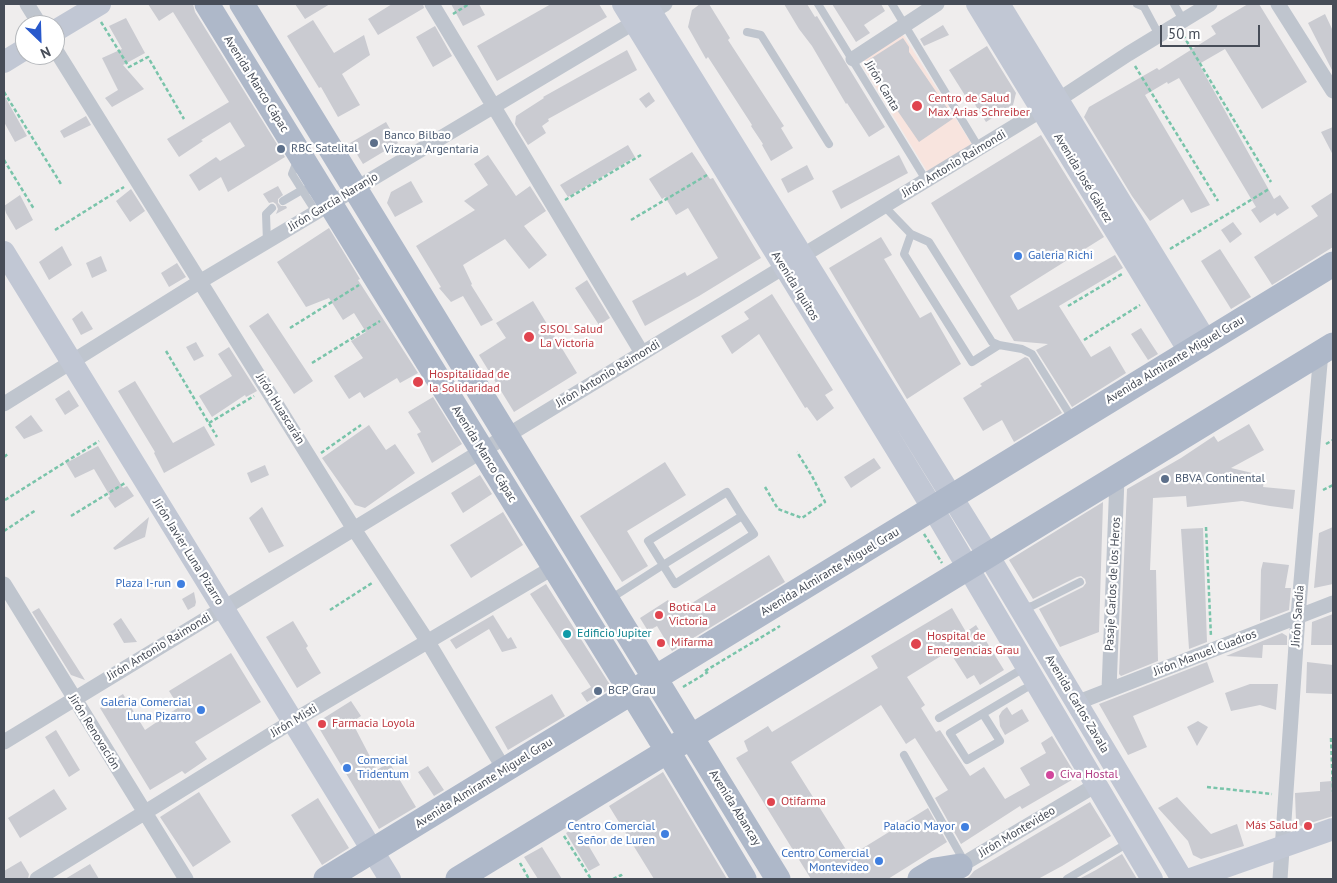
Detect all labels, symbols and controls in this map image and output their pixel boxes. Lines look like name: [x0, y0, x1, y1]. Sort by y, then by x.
north arrow: [15, 15, 65, 65]
scale bar: [1162, 15, 1262, 47]
text: 50 m: [1168, 24, 1201, 43]
street label: Avenida Manco Cápac: [220, 33, 292, 135]
text: N: [38, 43, 54, 63]
street label: Jirón Canta: [861, 58, 903, 114]
place label: Centro de Salud Max Arias Schreiber: [928, 92, 1030, 120]
marker: Centro de Salud Max Arias Schreiber: [910, 99, 924, 113]
street label: Jirón Antonio Raimondi: [899, 127, 1009, 201]
place label: Banco Bilbao Vizcaya Argentaria: [384, 129, 479, 157]
street label: Avenida José Gálvez: [1051, 131, 1115, 225]
marker: Banco Bilbao Vizcaya Argentaria: [368, 137, 380, 149]
place label: RBC Satelital: [291, 142, 358, 156]
marker: RBC Satelital: [275, 143, 287, 155]
street label: Jirón García Naranjo: [285, 169, 381, 235]
street label: Avenida Iquitos: [768, 249, 822, 323]
place label: Galeria Richi: [1028, 249, 1093, 263]
marker: Galeria Richi: [1012, 250, 1024, 262]
street label: Avenida Almirante Miguel Grau: [1103, 313, 1247, 407]
place label: SISOL Salud La Victoria: [540, 323, 603, 351]
marker: SISOL Salud La Victoria: [522, 330, 536, 344]
street label: Jirón Antonio Raimondi: [553, 337, 663, 411]
place label: Hospitalidad de la Solidaridad: [429, 368, 510, 396]
street label: Jirón Huascarán: [253, 371, 307, 447]
marker: Hospitalidad de la Solidaridad: [411, 375, 425, 389]
street label: Avenida Manco Cápac: [448, 403, 520, 505]
place label: BBVA Continental: [1175, 472, 1265, 486]
marker: BBVA Continental: [1159, 473, 1171, 485]
street label: Jirón Javier Luna Pizarro: [149, 496, 227, 608]
street label: Pasaje Carlos de los Heros: [1102, 517, 1124, 651]
street label: Avenida Almirante Miguel Grau: [758, 525, 902, 619]
place label: Plaza I-run: [115, 577, 171, 591]
marker: Plaza I-run: [175, 578, 187, 590]
street label: Jirón Sandía: [1289, 585, 1307, 647]
place label: Botica La Victoria: [669, 601, 716, 629]
marker: Botica La Victoria: [653, 609, 665, 621]
street label: Jirón Antonio Raimondi: [104, 610, 214, 684]
place label: Edificio Jupiter: [577, 627, 652, 641]
street label: Jirón Manuel Cuadros: [1151, 627, 1259, 679]
marker: Edificio Jupiter: [561, 628, 573, 640]
place label: Hospital de Emergencias Grau: [927, 630, 1019, 658]
place label: Mifarma: [671, 636, 713, 650]
marker: Mifarma: [655, 637, 667, 649]
marker: Hospital de Emergencias Grau: [909, 637, 923, 651]
street label: Avenida Carlos Zavala: [1042, 652, 1112, 756]
place label: BCP Grau: [608, 684, 656, 698]
marker: BCP Grau: [592, 685, 604, 697]
street label: Jirón Renovación: [65, 692, 123, 772]
place label: Galeria Comercial Luna Pizarro: [101, 696, 191, 724]
street label: Jirón Misti: [268, 701, 320, 741]
marker: Galeria Comercial Luna Pizarro: [195, 704, 207, 716]
place label: Farmacia Loyola: [332, 717, 415, 731]
marker: Farmacia Loyola: [316, 718, 328, 730]
street label: Avenida Almirante Miguel Grau: [413, 735, 555, 831]
place label: Comercial Tridentum: [357, 754, 409, 782]
marker: Comercial Tridentum: [341, 762, 353, 774]
street label: Avenida Abancay: [706, 767, 764, 849]
place label: Civa Hostal: [1060, 768, 1118, 782]
marker: Civa Hostal: [1044, 769, 1056, 781]
place label: Otifarma: [781, 795, 826, 809]
marker: Otifarma: [765, 796, 777, 808]
street label: Jirón Montevideo: [976, 803, 1058, 861]
place label: Más Salud: [1246, 819, 1298, 833]
place label: Centro Comercial Señor de Luren: [567, 820, 655, 848]
place label: Palacio Mayor: [884, 820, 955, 834]
marker: Más Salud: [1302, 820, 1314, 832]
marker: Palacio Mayor: [959, 821, 971, 833]
marker: Centro Comercial Señor de Luren: [659, 828, 671, 840]
place label: Centro Comercial Montevideo: [781, 847, 869, 875]
marker: Centro Comercial Montevideo: [873, 855, 885, 867]

